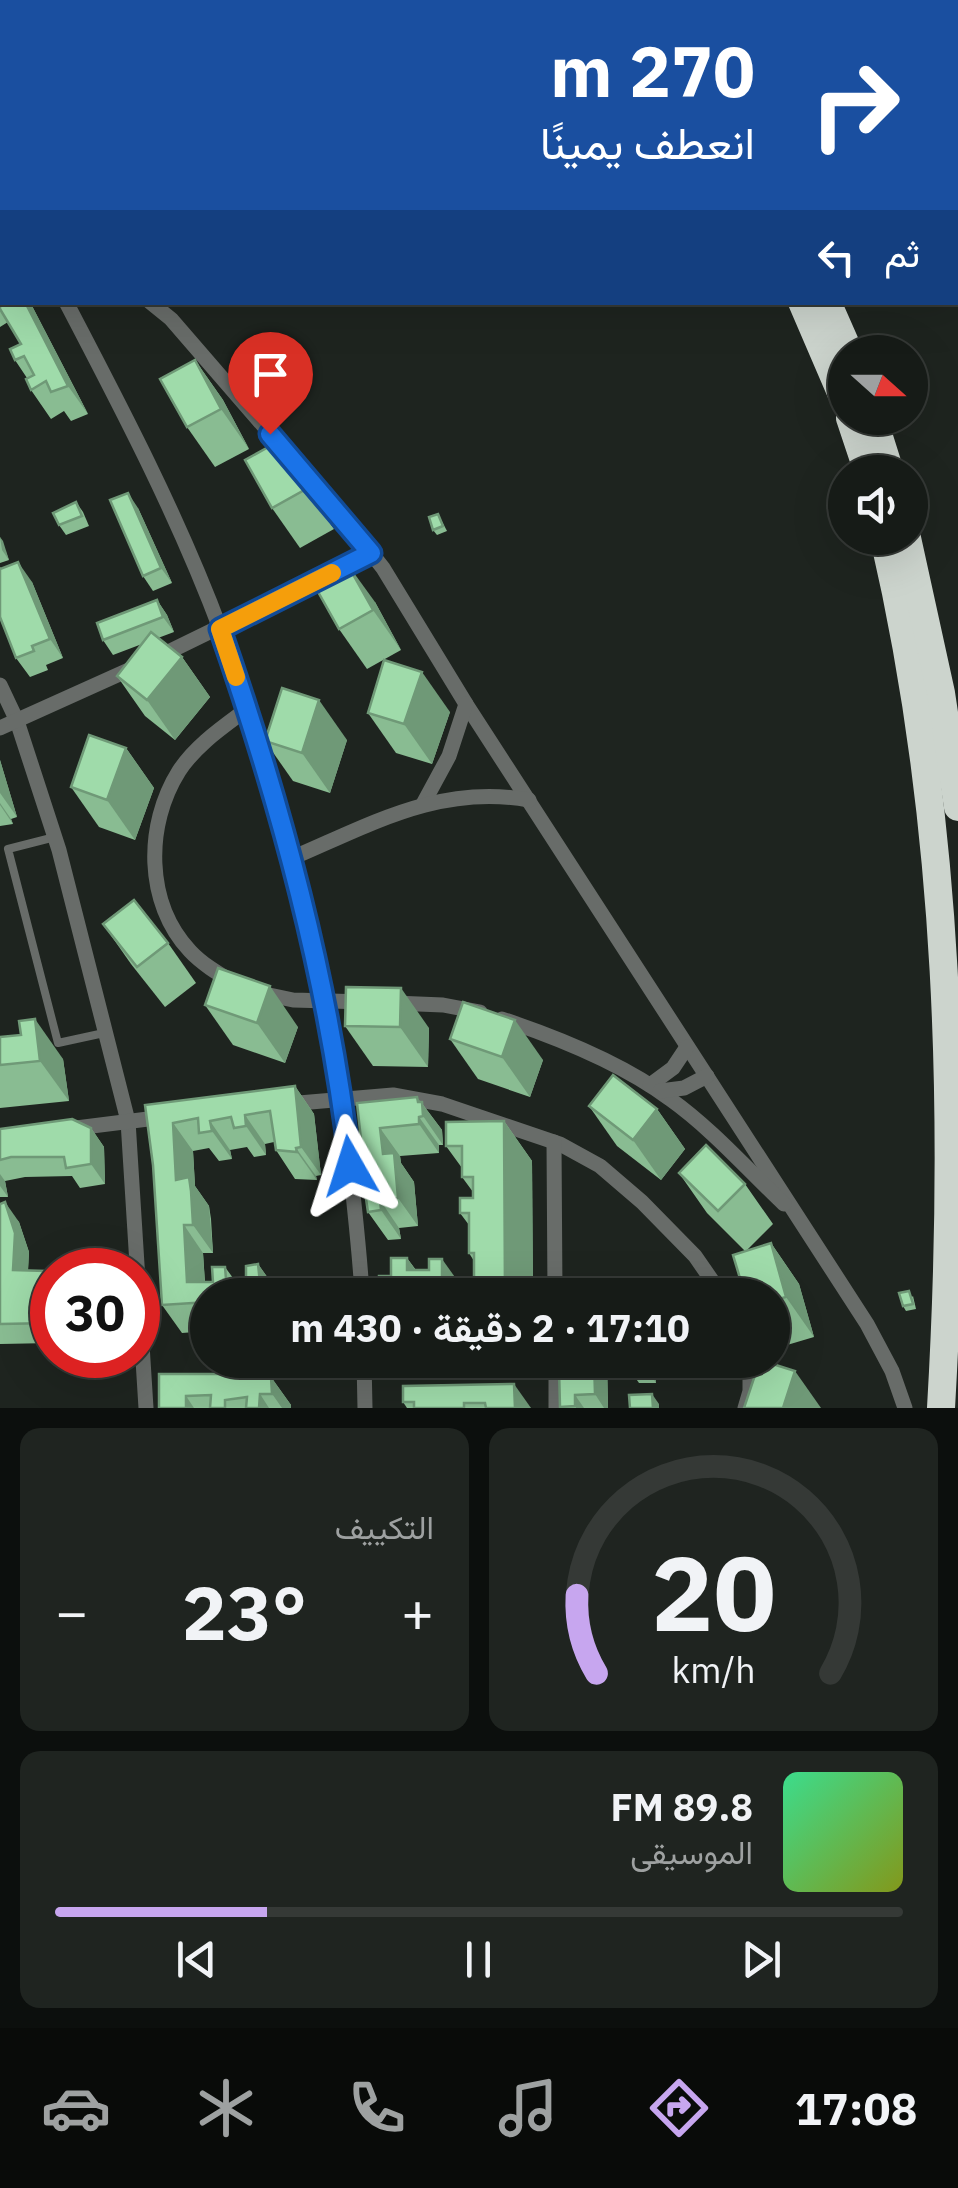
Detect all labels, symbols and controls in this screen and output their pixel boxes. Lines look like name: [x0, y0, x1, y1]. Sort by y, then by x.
text: 270 m: [550, 25, 755, 116]
icon: right: [790, 40, 920, 170]
text: انعطف يمينًا: [540, 113, 755, 171]
text: ثم: [884, 228, 920, 277]
icon: left: [809, 230, 864, 285]
pin: [228, 332, 313, 435]
north arrow: [828, 335, 928, 435]
map controls: [828, 335, 928, 555]
icon: arrive: [243, 347, 298, 402]
button: sound: [828, 455, 928, 555]
position arrow: [298, 1114, 402, 1218]
speed limit sign: 30: [30, 1248, 160, 1378]
text: 17:10 · 2 دقيقة · 430 m: [290, 1303, 690, 1352]
text: التكييف: [335, 1506, 434, 1548]
text: 20: [651, 1524, 776, 1660]
text: 23°: [182, 1563, 307, 1661]
text: −: [55, 1576, 88, 1647]
text: +: [401, 1576, 434, 1647]
text: km/h: [671, 1646, 756, 1693]
text: 89.8 FM: [610, 1782, 753, 1831]
text: الموسيقى: [630, 1831, 753, 1873]
icon: previous: [169, 1932, 224, 1987]
icon: pause: [451, 1932, 506, 1987]
icon: next: [734, 1932, 789, 1987]
icon: car: [41, 2073, 111, 2143]
icon: climate: [191, 2073, 261, 2143]
icon: phone: [342, 2073, 412, 2143]
icon: music: [493, 2073, 563, 2143]
icon: directions: [644, 2073, 714, 2143]
text: 17:08: [795, 2079, 918, 2137]

